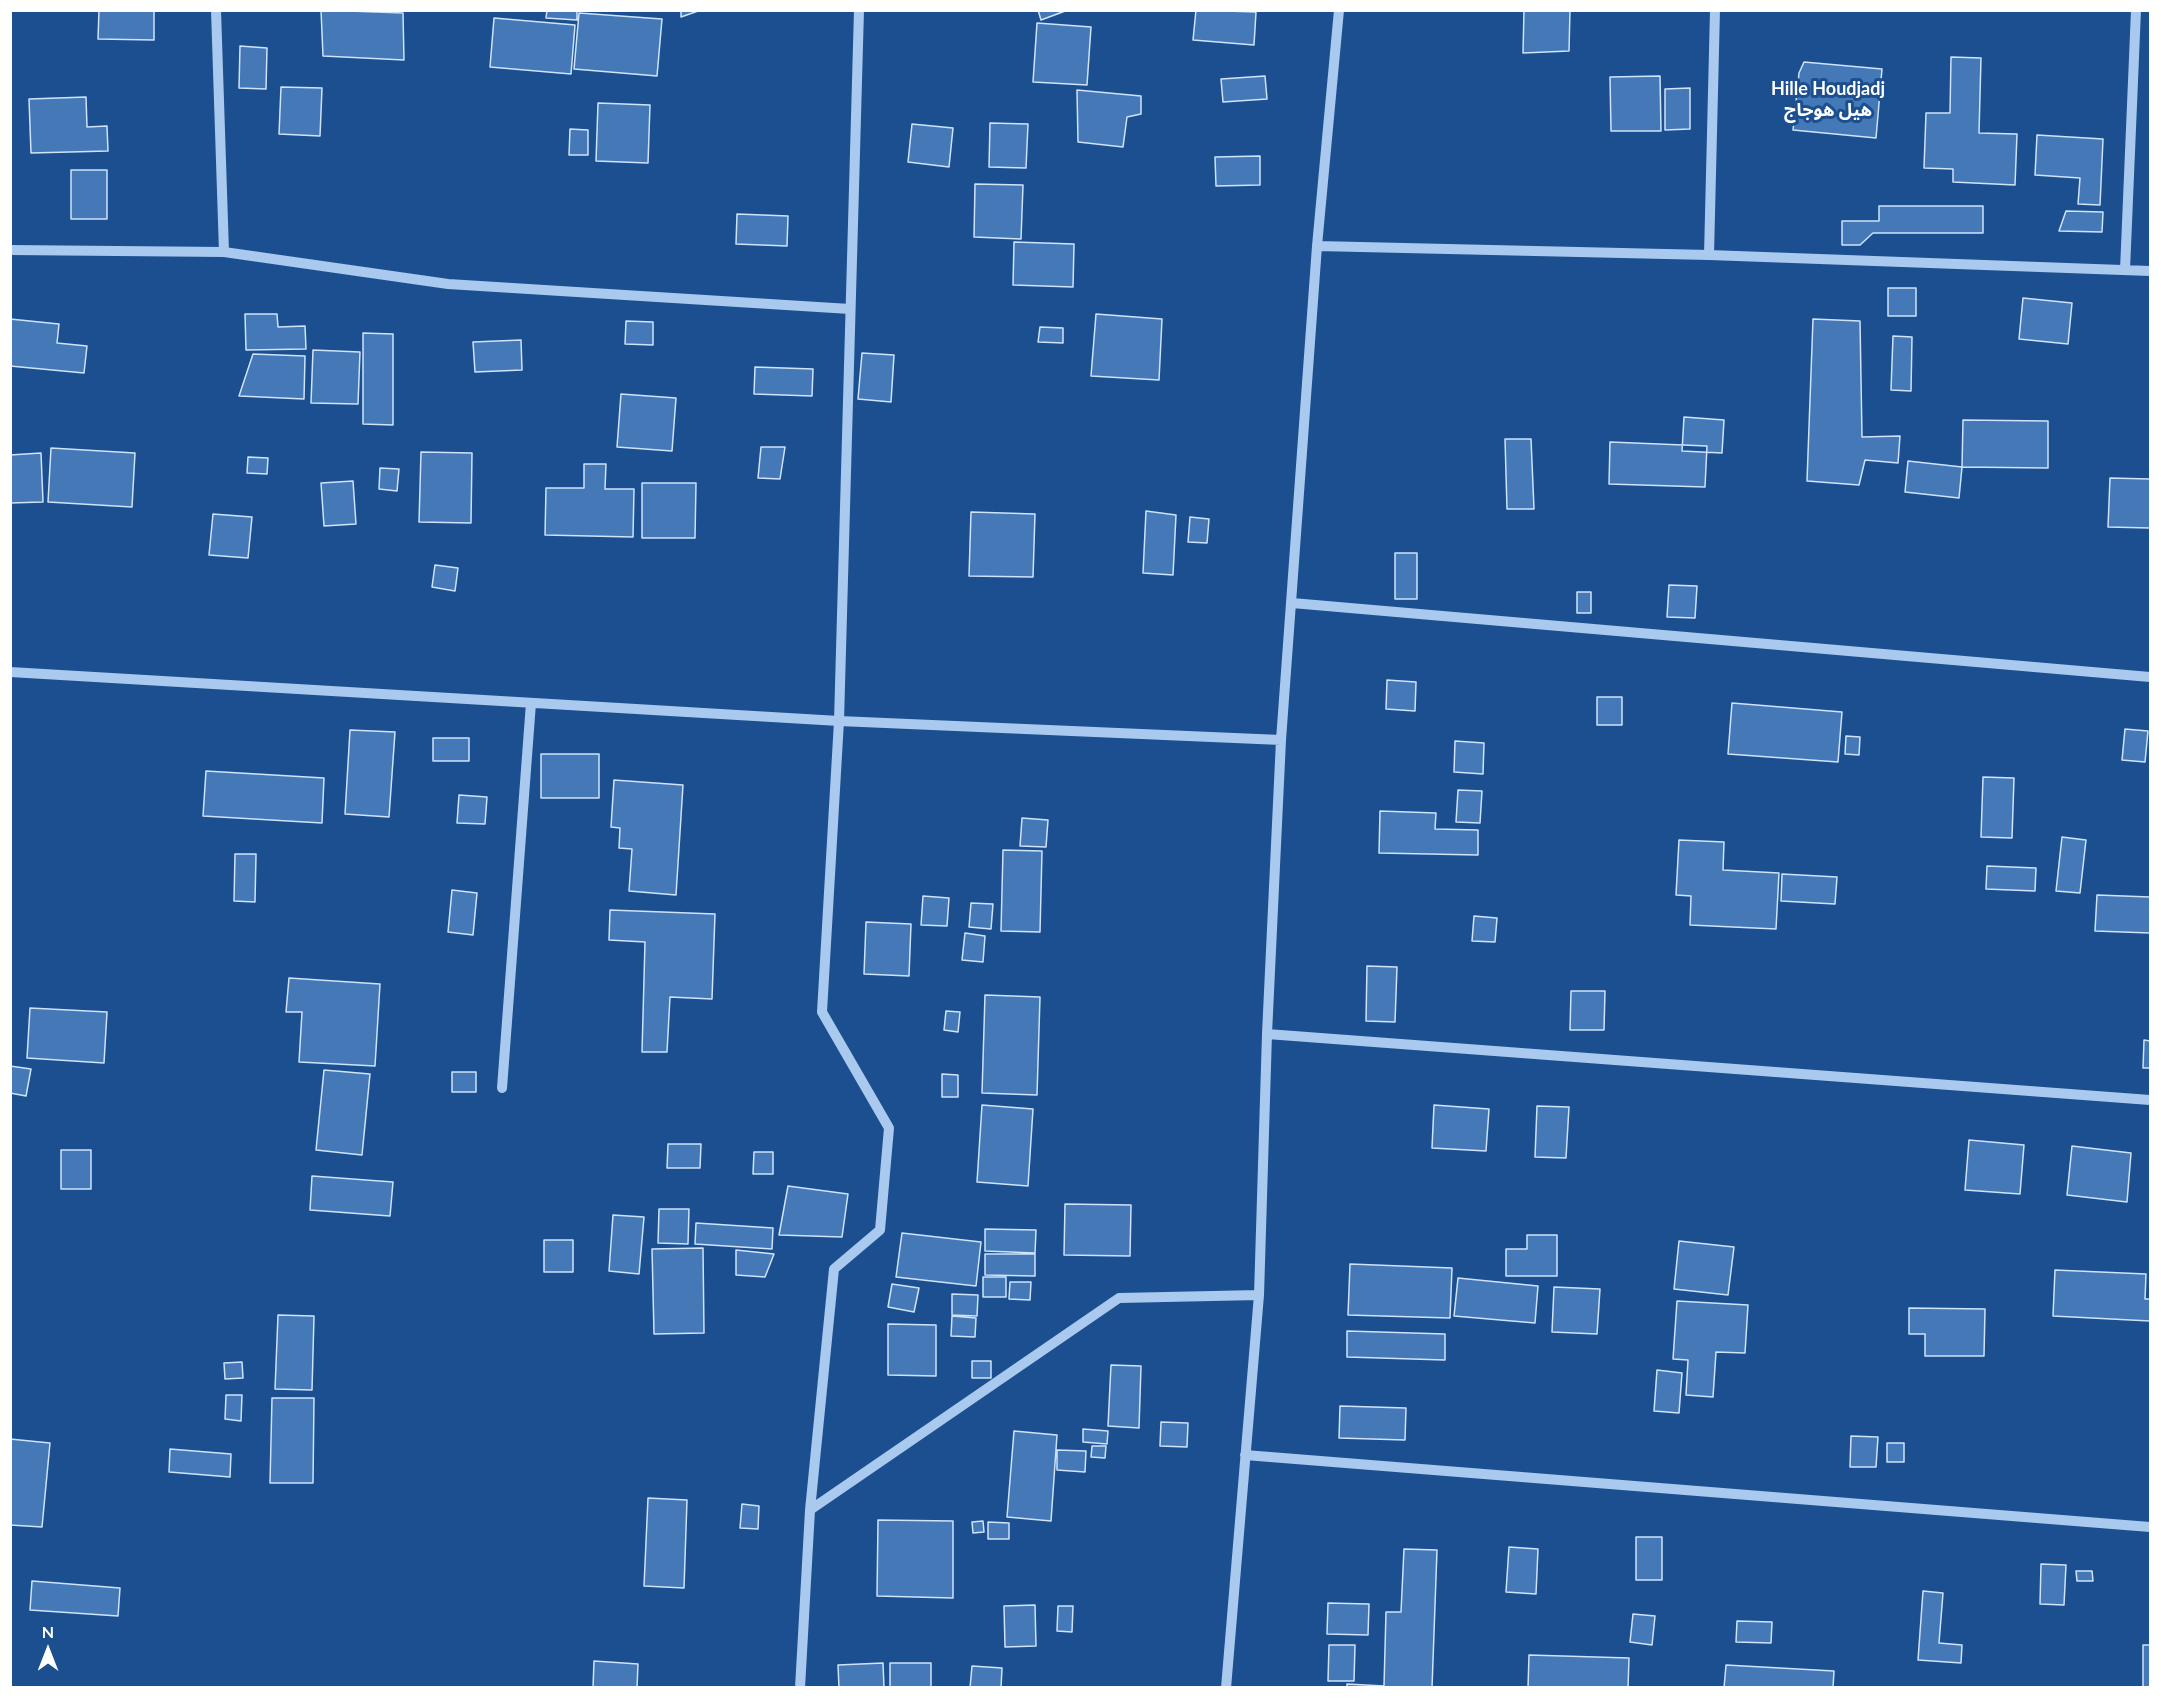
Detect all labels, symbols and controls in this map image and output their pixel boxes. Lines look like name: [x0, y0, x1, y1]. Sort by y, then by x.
district label: Hille Houdjadj هيل هوجاج: [1771, 78, 1885, 121]
north arrow: [18, 1620, 78, 1680]
text: N: [42, 1622, 54, 1641]

